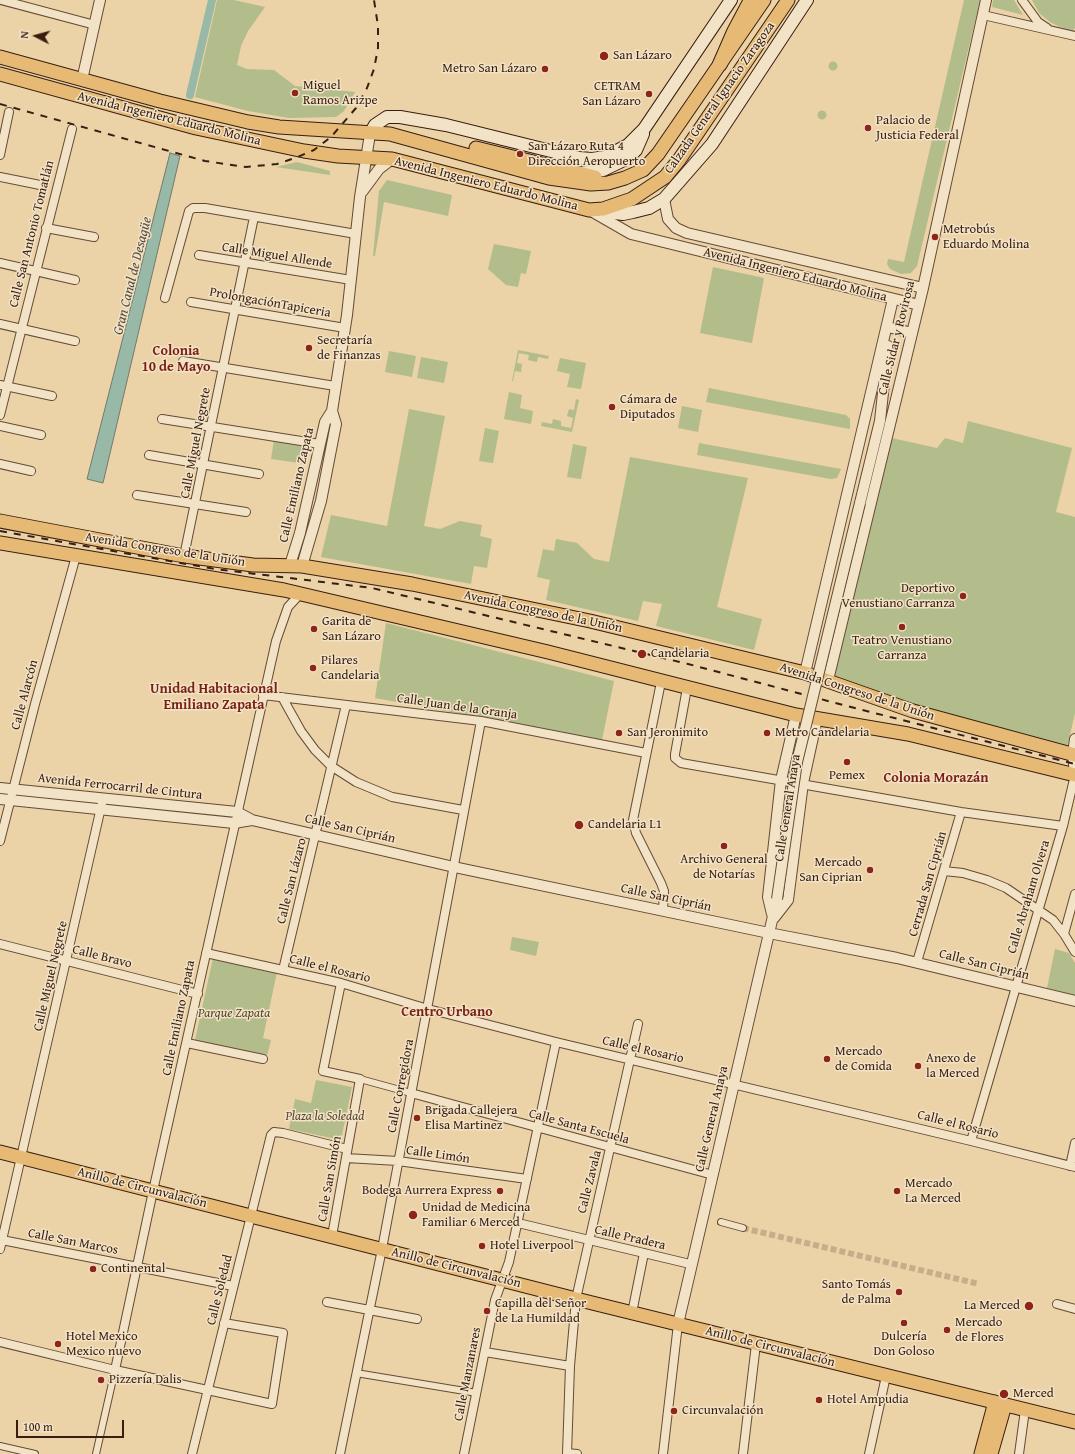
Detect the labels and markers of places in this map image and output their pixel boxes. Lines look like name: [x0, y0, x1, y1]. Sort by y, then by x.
place label: San Lázaro: [613, 48, 672, 64]
marker: San Lázaro: [598, 50, 610, 62]
place label: Metro San Lázaro: [442, 61, 537, 77]
marker: Metro San Lázaro: [540, 64, 550, 74]
place label: Miguel Ramos Arizpe: [303, 78, 378, 109]
place label: CETRAM San Lázaro: [582, 79, 641, 110]
marker: Miguel Ramos Arizpe: [290, 88, 300, 98]
marker: CETRAM San Lázaro: [644, 89, 654, 99]
place label: Palacio de Justicia Federal: [876, 113, 959, 144]
marker: Palacio de Justicia Federal: [863, 123, 873, 133]
place label: San Lázaro Ruta 4 Dirección Aeropuerto: [528, 139, 645, 170]
marker: San Lázaro Ruta 4 Dirección Aeropuerto: [515, 149, 525, 159]
place label: Metrobús Eduardo Molina: [943, 222, 1029, 253]
marker: Metrobús Eduardo Molina: [930, 232, 940, 242]
place label: Secretaría de Finanzas: [317, 333, 381, 364]
marker: Secretaría de Finanzas: [304, 343, 314, 353]
place label: Cámara de Diputados: [620, 392, 677, 423]
marker: Cámara de Diputados: [607, 402, 617, 412]
place label: Deportivo Venustiano Carranza: [841, 581, 955, 612]
marker: Deportivo Venustiano Carranza: [958, 591, 968, 601]
place label: Garita de San Lázaro: [322, 614, 381, 645]
marker: Teatro Venustiano Carranza: [897, 622, 907, 632]
marker: Garita de San Lázaro: [309, 624, 319, 634]
place label: Teatro Venustiano Carranza: [852, 633, 952, 664]
place label: Candelaria: [651, 646, 709, 662]
marker: Candelaria: [636, 648, 648, 660]
place label: Pilares Candelaria: [321, 653, 379, 684]
marker: Pilares Candelaria: [308, 663, 318, 673]
place label: San Jeronimito: [627, 725, 708, 741]
place label: Metro Candelaria: [775, 725, 869, 741]
marker: San Jeronimito: [614, 728, 624, 738]
marker: Metro Candelaria: [762, 728, 772, 738]
marker: Pemex: [842, 757, 852, 767]
place label: Pemex: [829, 768, 865, 784]
place label: Candelaria L1: [588, 817, 662, 833]
marker: Candelaria L1: [573, 819, 585, 831]
marker: Archivo General de Notarías: [719, 841, 729, 851]
place label: Archivo General de Notarías: [680, 852, 768, 883]
place label: Mercado San Ciprian: [799, 855, 862, 886]
marker: Mercado San Ciprian: [865, 865, 875, 875]
place label: Mercado de Comida: [835, 1044, 892, 1075]
place label: Anexo de la Merced: [926, 1051, 979, 1082]
marker: Mercado de Comida: [822, 1054, 832, 1064]
marker: Anexo de la Merced: [913, 1061, 923, 1071]
place label: Brigada Callejera Elisa Martinez: [425, 1103, 518, 1134]
marker: Brigada Callejera Elisa Martinez: [412, 1113, 422, 1123]
place label: Mercado La Merced: [905, 1176, 961, 1207]
place label: Bodega Aurrera Express: [362, 1183, 492, 1199]
marker: Bodega Aurrera Express: [495, 1186, 505, 1196]
marker: Mercado La Merced: [892, 1186, 902, 1196]
place label: Unidad de Medicina Familiar 6 Merced: [422, 1200, 531, 1231]
marker: Unidad de Medicina Familiar 6 Merced: [407, 1209, 419, 1221]
place label: Hotel Liverpool: [490, 1238, 574, 1254]
marker: Hotel Liverpool: [477, 1241, 487, 1251]
place label: Continental: [101, 1261, 165, 1277]
marker: Continental: [88, 1264, 98, 1274]
place label: Santo Tomás de Palma: [822, 1277, 891, 1308]
marker: Santo Tomás de Palma: [894, 1287, 904, 1297]
place label: Capilla del Señor de La Humildad: [495, 1296, 586, 1327]
place label: La Merced: [964, 1298, 1020, 1314]
marker: La Merced: [1023, 1300, 1035, 1312]
marker: Capilla del Señor de La Humildad: [482, 1306, 492, 1316]
place label: Mercado de Flores: [955, 1315, 1004, 1346]
marker: Dulcería Don Goloso: [899, 1318, 909, 1328]
marker: Mercado de Flores: [942, 1325, 952, 1335]
place label: Hotel Mexico Mexico nuevo: [66, 1329, 141, 1360]
place label: Dulcería Don Goloso: [873, 1329, 935, 1360]
marker: Hotel Mexico Mexico nuevo: [53, 1339, 63, 1349]
place label: Pizzería Dalis: [109, 1372, 182, 1388]
marker: Pizzería Dalis: [96, 1375, 106, 1385]
place label: Merced: [1013, 1386, 1054, 1402]
marker: Merced: [998, 1388, 1010, 1400]
place label: Hotel Ampudia: [827, 1392, 909, 1408]
marker: Hotel Ampudia: [814, 1395, 824, 1405]
place label: Circunvalación: [682, 1403, 763, 1419]
marker: Circunvalación: [669, 1406, 679, 1416]

